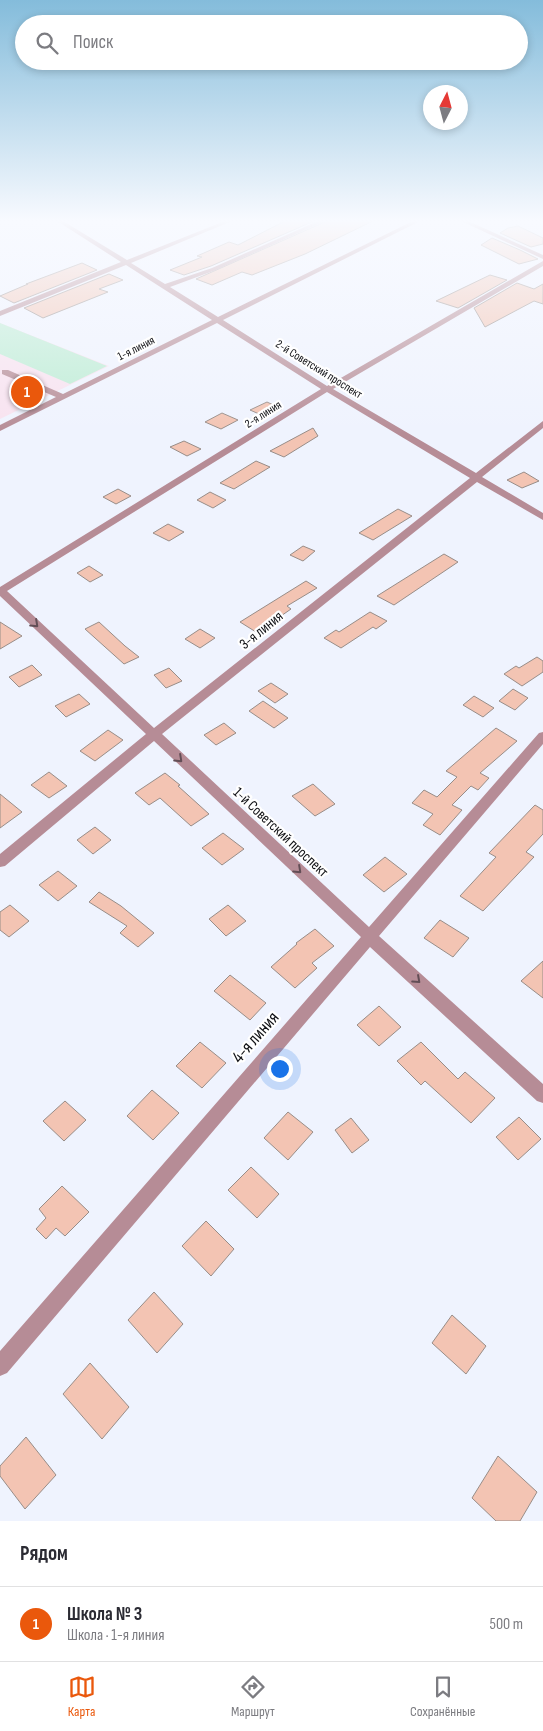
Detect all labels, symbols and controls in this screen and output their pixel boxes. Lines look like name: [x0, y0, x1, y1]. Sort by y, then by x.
search box: [15, 15, 528, 70]
icon: search: [33, 29, 61, 57]
text: Поиск: [73, 31, 113, 54]
north arrow: [423, 85, 468, 130]
street label: 1-я линия: [115, 333, 158, 364]
street label: 2-й Советский проспект: [273, 337, 365, 402]
pin: 1: [11, 373, 43, 411]
street label: 2-я линия: [242, 397, 285, 432]
street label: 3-я линия: [236, 607, 287, 654]
one-way arrow: [30, 618, 39, 627]
one-way arrow: [173, 753, 182, 762]
street label: 1-й Советский проспект: [229, 783, 332, 881]
one-way arrow: [292, 864, 301, 873]
one-way arrow: [412, 975, 421, 984]
street label: 4-я линия: [227, 1007, 283, 1067]
your location: [267, 1056, 293, 1082]
text: Рядом: [20, 1541, 68, 1566]
text: Школа № 3: [67, 1603, 142, 1626]
text: 1: [33, 1615, 39, 1634]
text: 500 m: [489, 1615, 523, 1634]
text: Школа · 1-я линия: [67, 1626, 164, 1645]
tab: Карта: [68, 1673, 96, 1720]
tab: Маршрут: [231, 1673, 275, 1720]
tab: Сохранённые: [410, 1673, 475, 1720]

